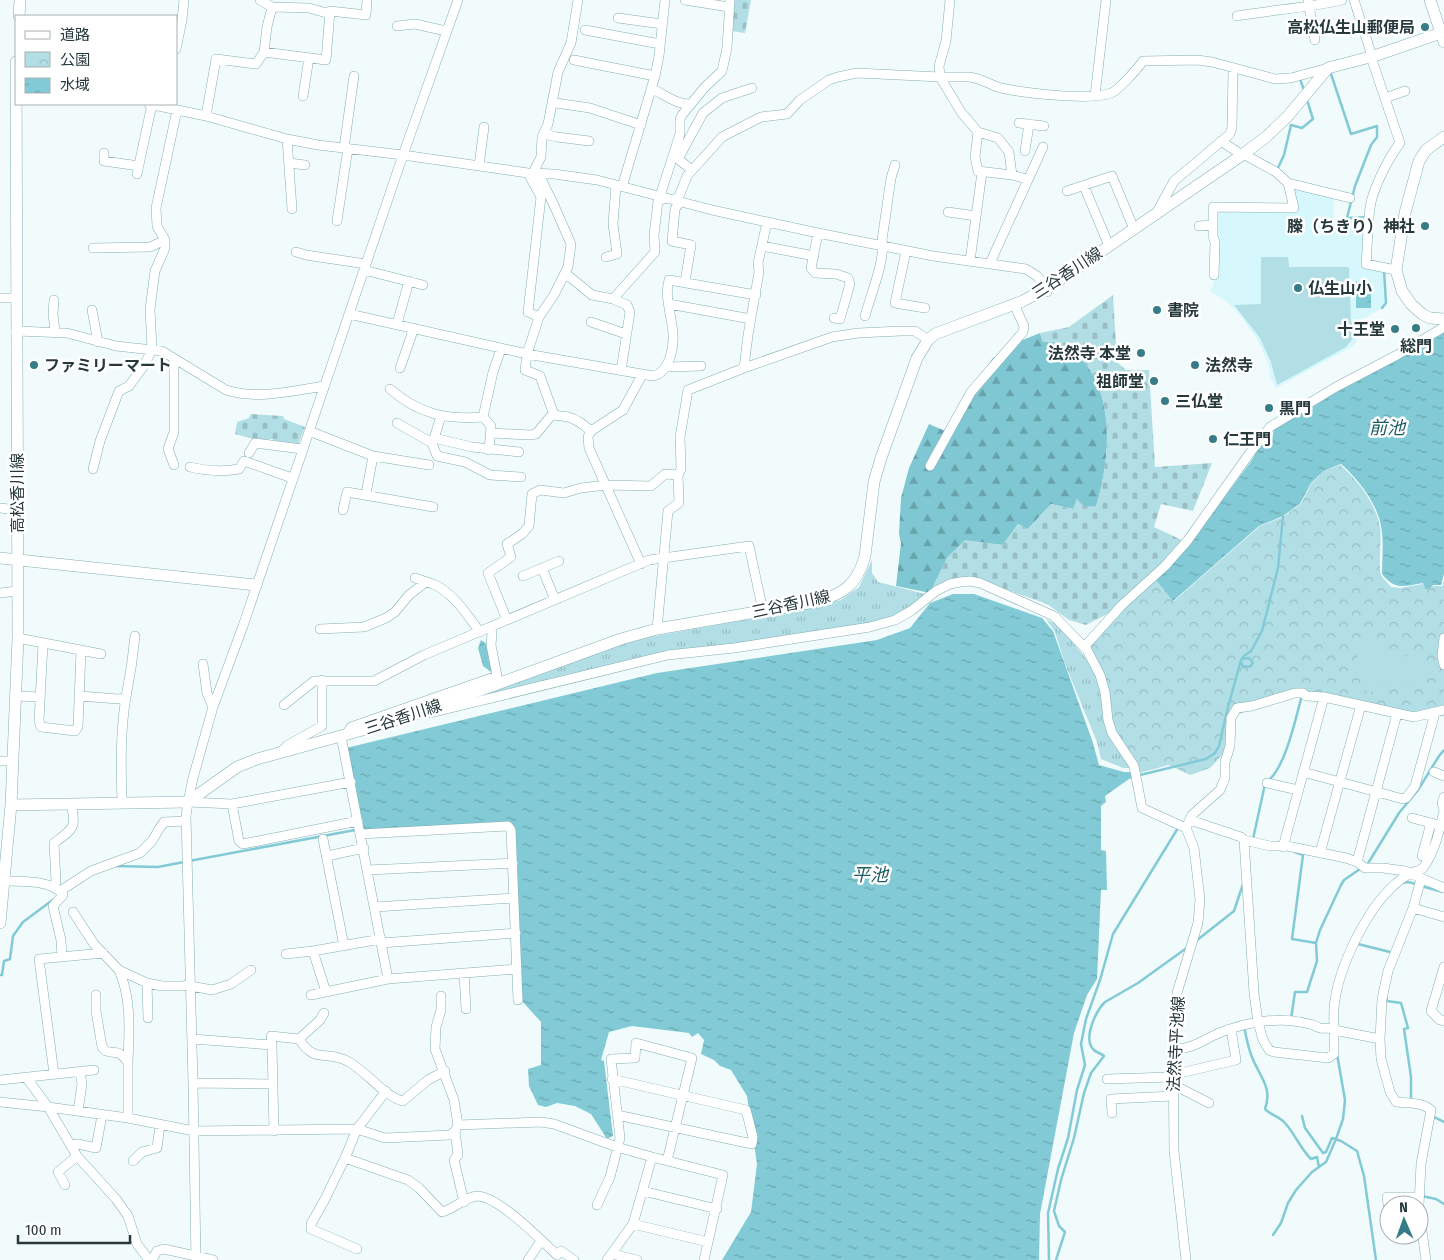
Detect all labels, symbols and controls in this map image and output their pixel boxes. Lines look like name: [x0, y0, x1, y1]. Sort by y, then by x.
legend: [15, 15, 178, 105]
place label: 高松仏生山郵便局: [1287, 18, 1415, 37]
marker: 高松仏生山郵便局: [1419, 21, 1431, 33]
text: 道路: [60, 26, 90, 44]
text: 公園: [60, 51, 90, 69]
text: 水域: [60, 76, 90, 94]
place label: 榺（ちきり）神社: [1287, 217, 1415, 236]
marker: 榺（ちきり）神社: [1419, 220, 1431, 232]
street label: 三谷香川線: [1028, 243, 1106, 303]
place label: 仏生山小: [1308, 279, 1372, 298]
marker: 仏生山小: [1292, 282, 1304, 294]
place label: 書院: [1167, 301, 1199, 320]
marker: 書院: [1151, 304, 1163, 316]
place label: 十王堂: [1337, 320, 1385, 339]
marker: 総門: [1410, 322, 1422, 334]
marker: 十王堂: [1389, 323, 1401, 335]
place label: 総門: [1400, 337, 1432, 356]
place label: 法然寺 本堂: [1048, 344, 1131, 363]
marker: 法然寺 本堂: [1135, 347, 1147, 359]
place label: ファミリーマート: [44, 356, 172, 375]
place label: 法然寺: [1205, 356, 1253, 375]
marker: ファミリーマート: [28, 359, 40, 371]
marker: 法然寺: [1189, 359, 1201, 371]
place label: 祖師堂: [1096, 372, 1144, 391]
marker: 祖師堂: [1148, 375, 1160, 387]
place label: 三仏堂: [1175, 392, 1223, 411]
marker: 三仏堂: [1159, 395, 1171, 407]
place label: 黒門: [1279, 399, 1311, 418]
marker: 黒門: [1263, 402, 1275, 414]
water label: 前池: [1369, 417, 1407, 439]
place label: 仁王門: [1223, 430, 1271, 449]
marker: 仁王門: [1207, 433, 1219, 445]
street label: 高松香川線: [8, 453, 27, 533]
street label: 三谷香川線: [750, 586, 832, 622]
street label: 三谷香川線: [362, 696, 444, 738]
water label: 平池: [852, 864, 890, 886]
street label: 法然寺平池線: [1164, 996, 1188, 1092]
north arrow: [1379, 1195, 1429, 1245]
text: N: [1399, 1199, 1408, 1216]
scale bar: [18, 1212, 130, 1244]
text: 100 m: [25, 1221, 62, 1239]

